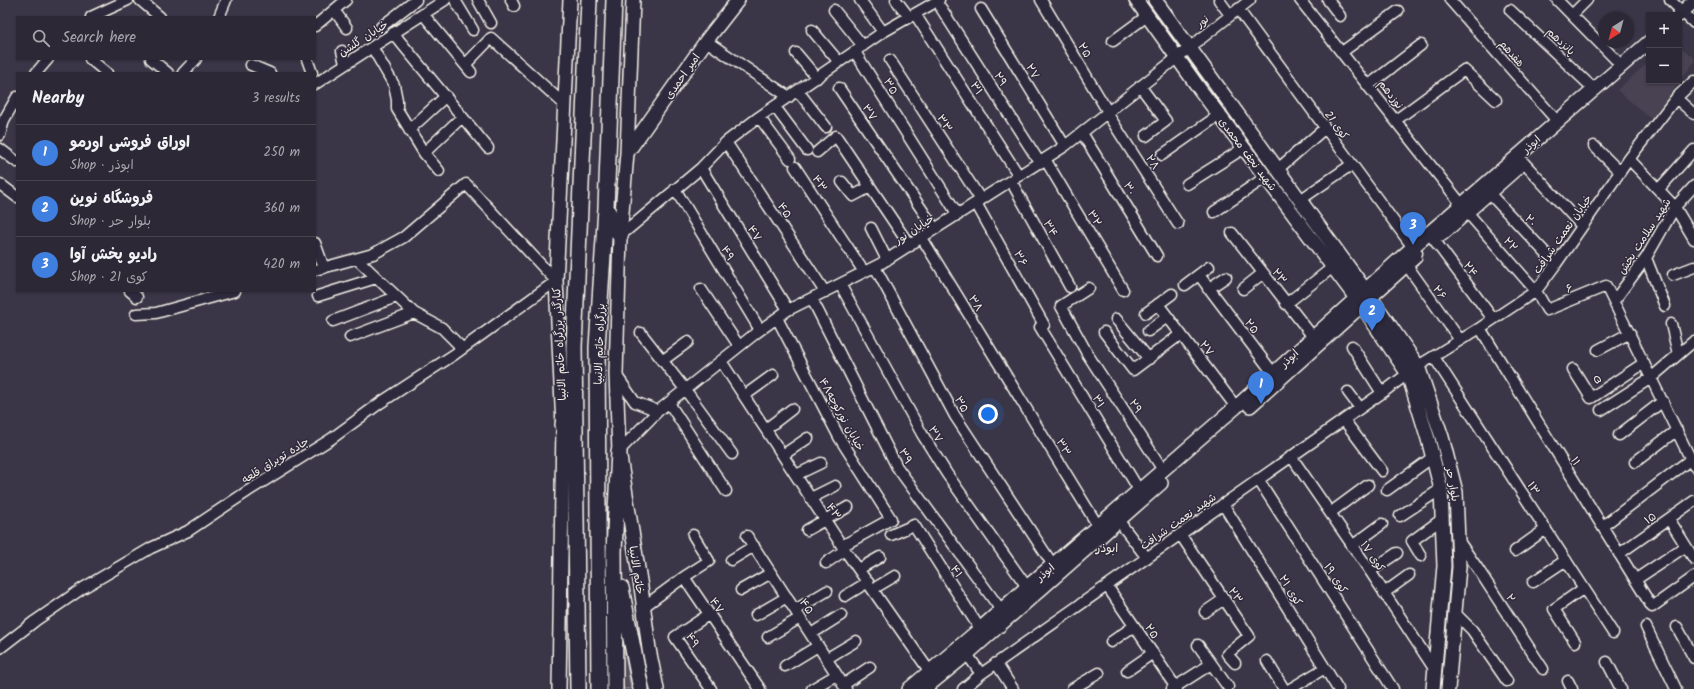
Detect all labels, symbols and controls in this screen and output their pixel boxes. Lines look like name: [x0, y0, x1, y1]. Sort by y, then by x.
street label: نور: [1191, 11, 1213, 33]
north arrow: [1598, 12, 1634, 48]
map controls: [1646, 12, 1682, 84]
button: +: [1646, 12, 1682, 48]
search box: [16, 16, 316, 60]
street label: خیابان گلشن: [335, 16, 392, 62]
street label: پانزدهم: [1542, 23, 1579, 60]
text: Search here: [62, 26, 136, 50]
icon: search: [30, 27, 52, 49]
street label: هفدهم: [1494, 36, 1528, 72]
street label: ۲۵: [1073, 39, 1096, 62]
button: −: [1646, 48, 1682, 84]
street label: امیر احمدی: [660, 50, 705, 103]
street label: ۲۷: [1021, 60, 1044, 83]
street label: ۲۹: [989, 69, 1012, 90]
street label: ۳۵: [878, 75, 902, 98]
street label: نوزدهم: [1373, 76, 1407, 113]
street label: ۳۱: [965, 78, 987, 99]
text: Nearby: [32, 85, 84, 112]
text: 3 results: [252, 88, 300, 109]
street label: ۳۷: [857, 101, 881, 125]
street label: کوی 21: [1319, 107, 1353, 144]
street label: ۳۳: [932, 111, 957, 136]
street label: شهید نجف محمدی: [1214, 114, 1281, 195]
text: اوراق فروشی اورمو: [70, 131, 190, 155]
street label: ابوذر: [1517, 131, 1545, 159]
text: 1: [43, 142, 47, 163]
text: 250 m: [263, 142, 300, 163]
street label: ۲۸: [1140, 151, 1164, 174]
text: Shop · ابوذر: [70, 155, 134, 176]
street label: ۴۳: [807, 171, 831, 196]
street label: ۳۰: [1118, 178, 1140, 199]
text: فروشگاه نوین: [70, 187, 153, 211]
street label: خیابان نعمت شرافت: [1529, 191, 1597, 278]
street label: شهید سلامت بخش: [1613, 195, 1676, 278]
text: 2: [41, 198, 49, 219]
text: 360 m: [263, 198, 300, 219]
street label: ۴۵: [772, 199, 796, 222]
street label: ۳۲: [1082, 207, 1106, 230]
street label: خیابان نور: [890, 210, 938, 250]
street label: ۲۰: [1520, 210, 1541, 231]
text: Shop · بلوار حر: [70, 211, 151, 232]
pin: 3: [1400, 212, 1426, 245]
street label: ۳۴: [1038, 217, 1062, 240]
street label: ۴۷: [742, 222, 766, 245]
street label: ۲۲: [1499, 233, 1522, 256]
street label: ۴۹: [716, 242, 739, 265]
text: رادیو پخش آوا: [70, 243, 157, 267]
street label: ۳۶: [1008, 247, 1032, 270]
text: 3: [41, 254, 49, 275]
text: 420 m: [263, 254, 300, 275]
street label: ۲۴: [1458, 258, 1482, 281]
street label: ۲۳: [1267, 265, 1291, 289]
text: Shop · کوی 21: [70, 267, 148, 288]
street label: ۶: [1563, 279, 1576, 299]
street label: ۲۶: [1428, 282, 1451, 304]
street label: کنارگذر بزرگراه خاتم الانبیا: [548, 286, 572, 401]
street label: ۳۸: [963, 292, 987, 315]
pin: 2: [1359, 298, 1385, 331]
street label: بزرگراه خاتم الانبیا: [590, 303, 610, 385]
street label: ۲۵: [1239, 315, 1263, 338]
street label: ۲۷: [1194, 337, 1218, 360]
street label: ابوذر: [1275, 345, 1303, 373]
street label: ۵: [1589, 370, 1606, 389]
pin: 1: [1248, 371, 1274, 404]
street label: خیابان نورکوچه۴۸: [814, 375, 869, 454]
street label: ۳۱: [1087, 391, 1109, 412]
street label: ۳۵: [949, 393, 973, 416]
street label: ۲۹: [1124, 396, 1147, 417]
your location: [978, 404, 998, 424]
street label: ۳۷: [923, 423, 947, 447]
street label: جاده توپراق قلعه: [238, 433, 313, 489]
street label: ۳۳: [1051, 435, 1076, 460]
street label: ۳۹: [893, 445, 917, 468]
street label: ۱۱: [1565, 453, 1585, 470]
street label: بلوار حر: [1440, 464, 1464, 503]
street label: ۱۳: [1522, 478, 1544, 499]
street label: شهید نعمت شرافت: [1137, 489, 1220, 555]
street label: ۴۳: [821, 499, 845, 524]
street label: ۱۵: [1641, 508, 1660, 530]
street label: کوی ۱۷: [1355, 537, 1390, 576]
district label: ابوذر: [1095, 539, 1118, 558]
street label: خاتم الانبیا: [623, 545, 649, 596]
street label: ابوذر: [1031, 559, 1059, 587]
street label: کوی ۱۹: [1319, 560, 1352, 598]
street label: ۴۱: [945, 562, 967, 581]
street label: کوی ۲۱: [1274, 571, 1307, 610]
street label: ۲۳: [1223, 584, 1247, 607]
street label: ۲: [1501, 591, 1520, 607]
street label: ۴۷: [704, 594, 728, 617]
street label: ۴۵: [794, 595, 818, 618]
street label: ۲۵: [1139, 620, 1163, 643]
street label: ۴۹: [680, 629, 704, 652]

